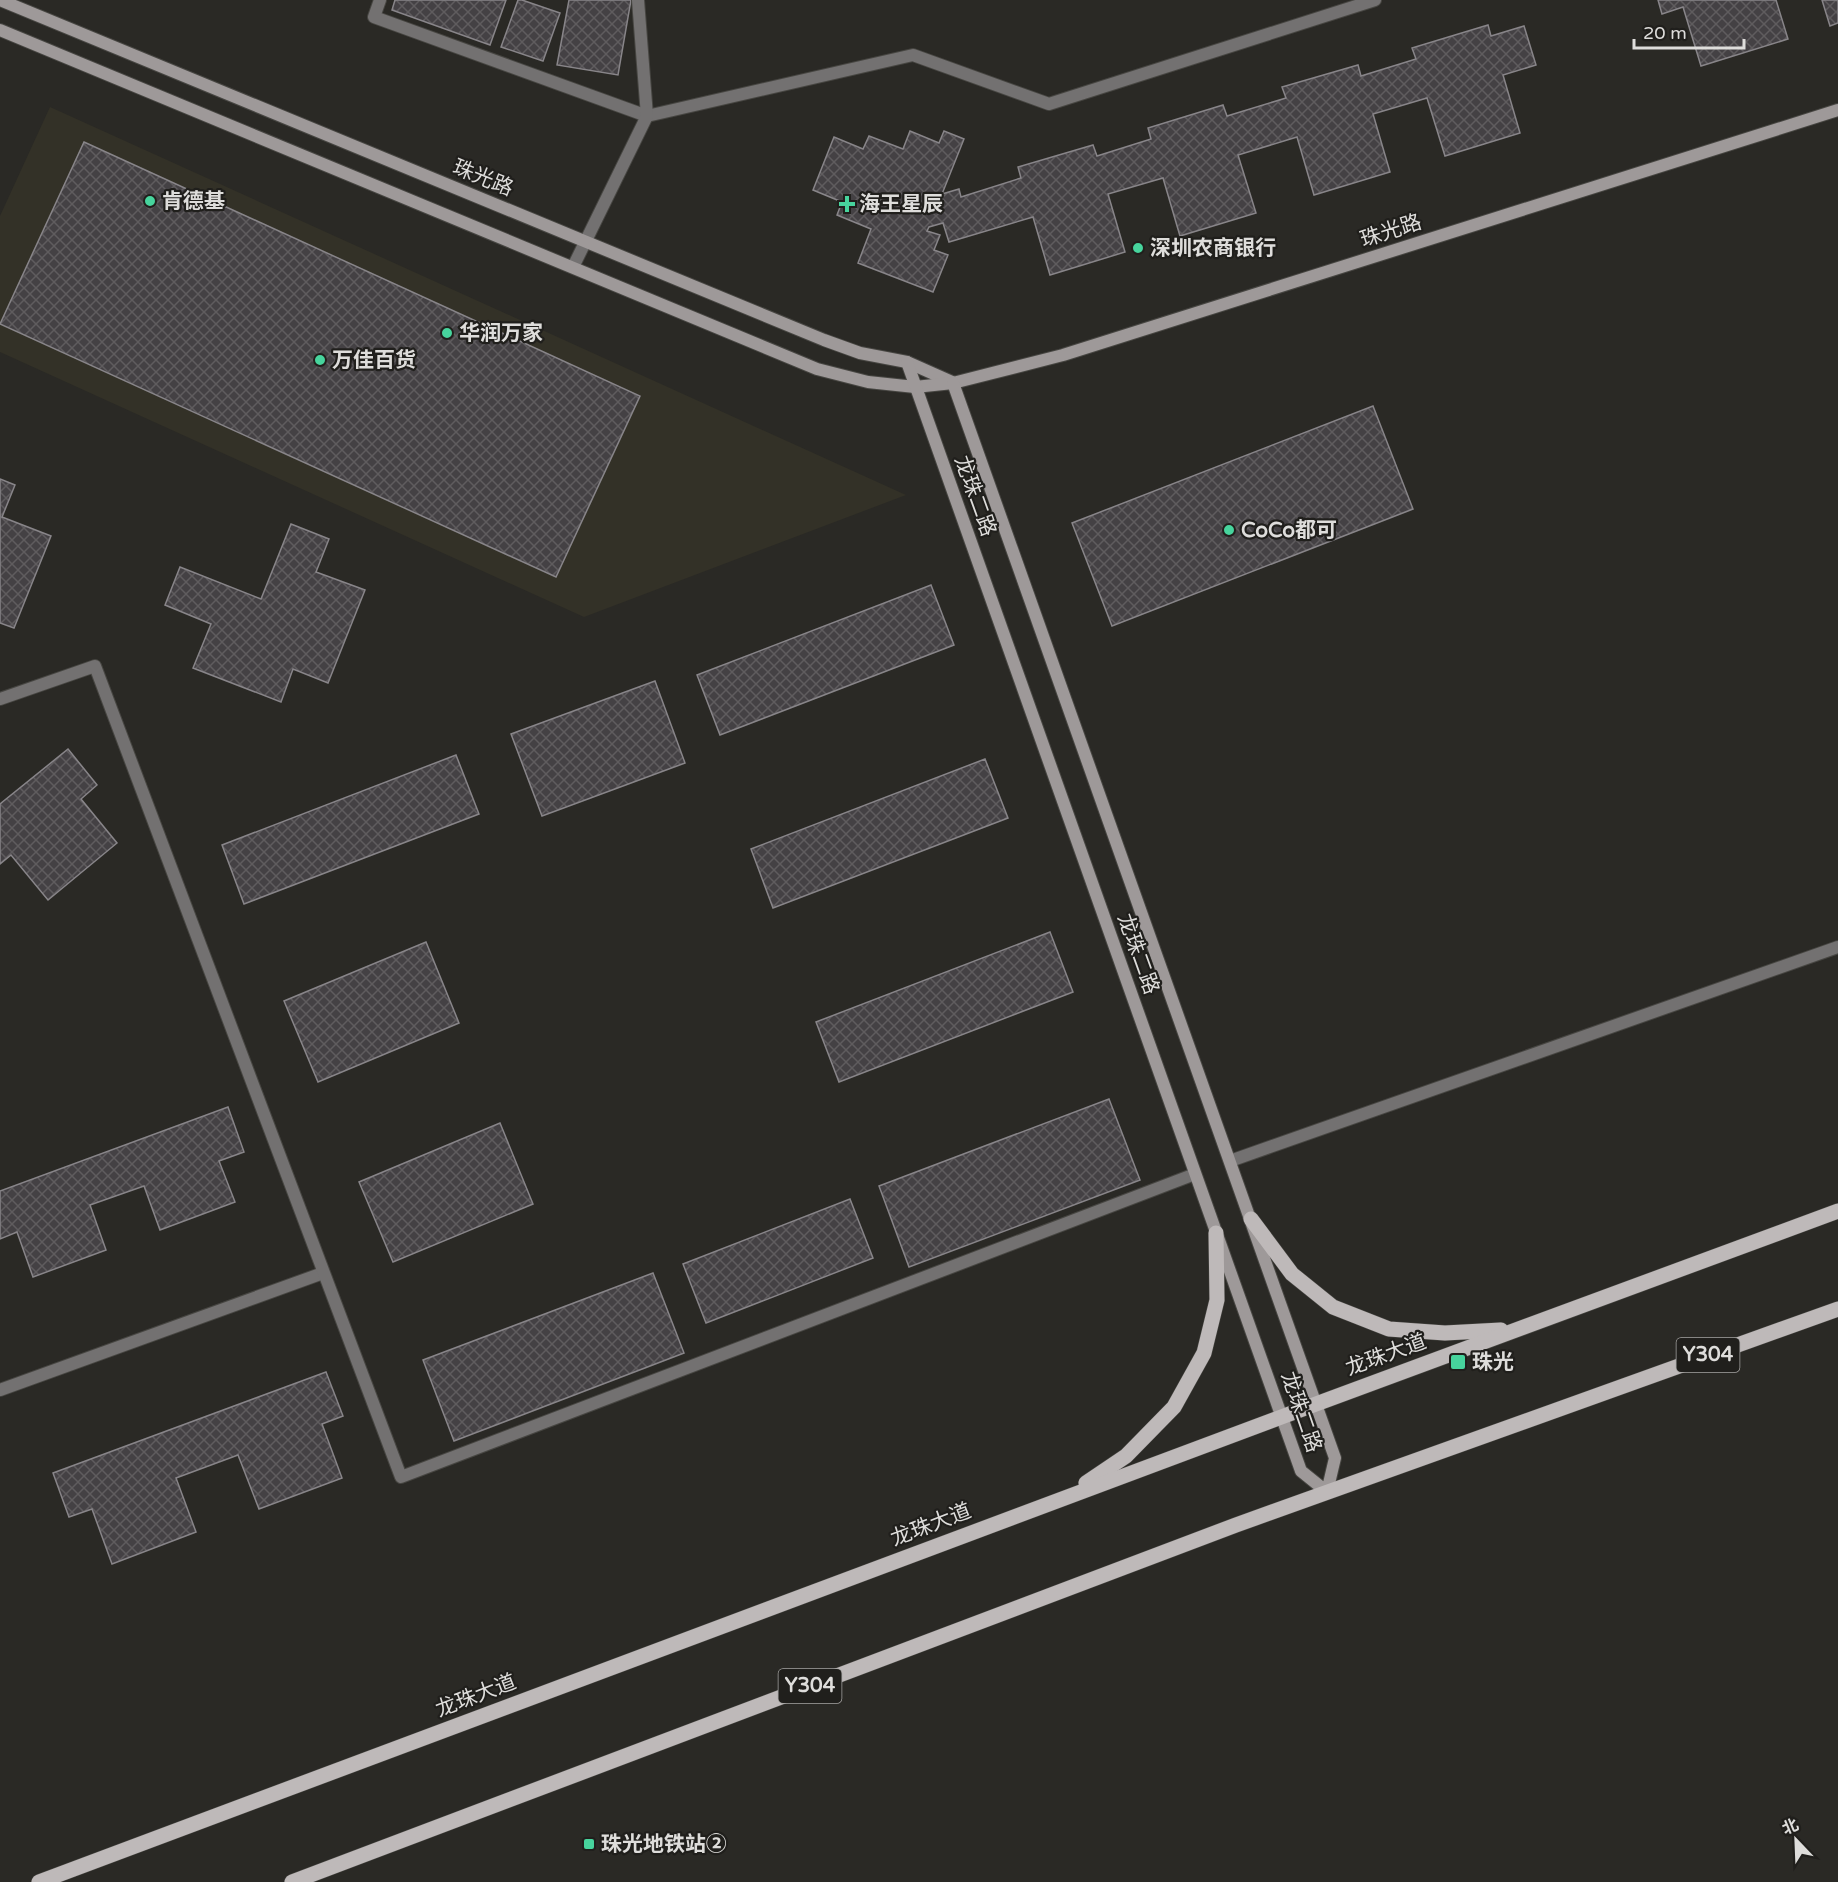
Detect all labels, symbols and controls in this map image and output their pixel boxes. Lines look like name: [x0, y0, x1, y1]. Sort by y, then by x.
scale bar: [1634, 12, 1744, 50]
text: 20 m: [1643, 22, 1687, 44]
street label: 珠光路: [449, 155, 517, 201]
place label: 肯德基: [162, 189, 225, 214]
place label: 海王星辰: [859, 192, 943, 217]
marker: 肯德基: [143, 194, 157, 208]
marker: 海王星辰: [840, 197, 854, 211]
street label: 珠光路: [1357, 209, 1425, 253]
place label: 深圳农商银行: [1150, 236, 1276, 261]
marker: 深圳农商银行: [1131, 241, 1145, 255]
place label: 华润万家: [459, 321, 543, 346]
marker: 华润万家: [440, 326, 454, 340]
place label: 万佳百货: [332, 348, 416, 373]
marker: 万佳百货: [313, 353, 327, 367]
street label: 龙珠二路: [949, 452, 1001, 540]
place label: CoCo都可: [1241, 518, 1337, 543]
marker: CoCo都可: [1222, 523, 1236, 537]
street label: 龙珠二路: [1112, 910, 1164, 998]
street label: 龙珠大道: [1342, 1329, 1430, 1381]
road number: Y304: [1676, 1338, 1740, 1372]
place label: 珠光: [1472, 1350, 1514, 1375]
marker: 珠光: [1449, 1353, 1467, 1371]
street label: 龙珠二路: [1276, 1368, 1326, 1456]
street label: 龙珠大道: [887, 1498, 975, 1552]
street label: 龙珠大道: [432, 1669, 520, 1723]
road number: Y304: [778, 1669, 842, 1703]
north arrow: [1766, 1810, 1826, 1870]
text: 北: [1779, 1815, 1802, 1839]
place label: 珠光地铁站②: [601, 1832, 727, 1857]
marker: 珠光地铁站②: [582, 1837, 596, 1851]

